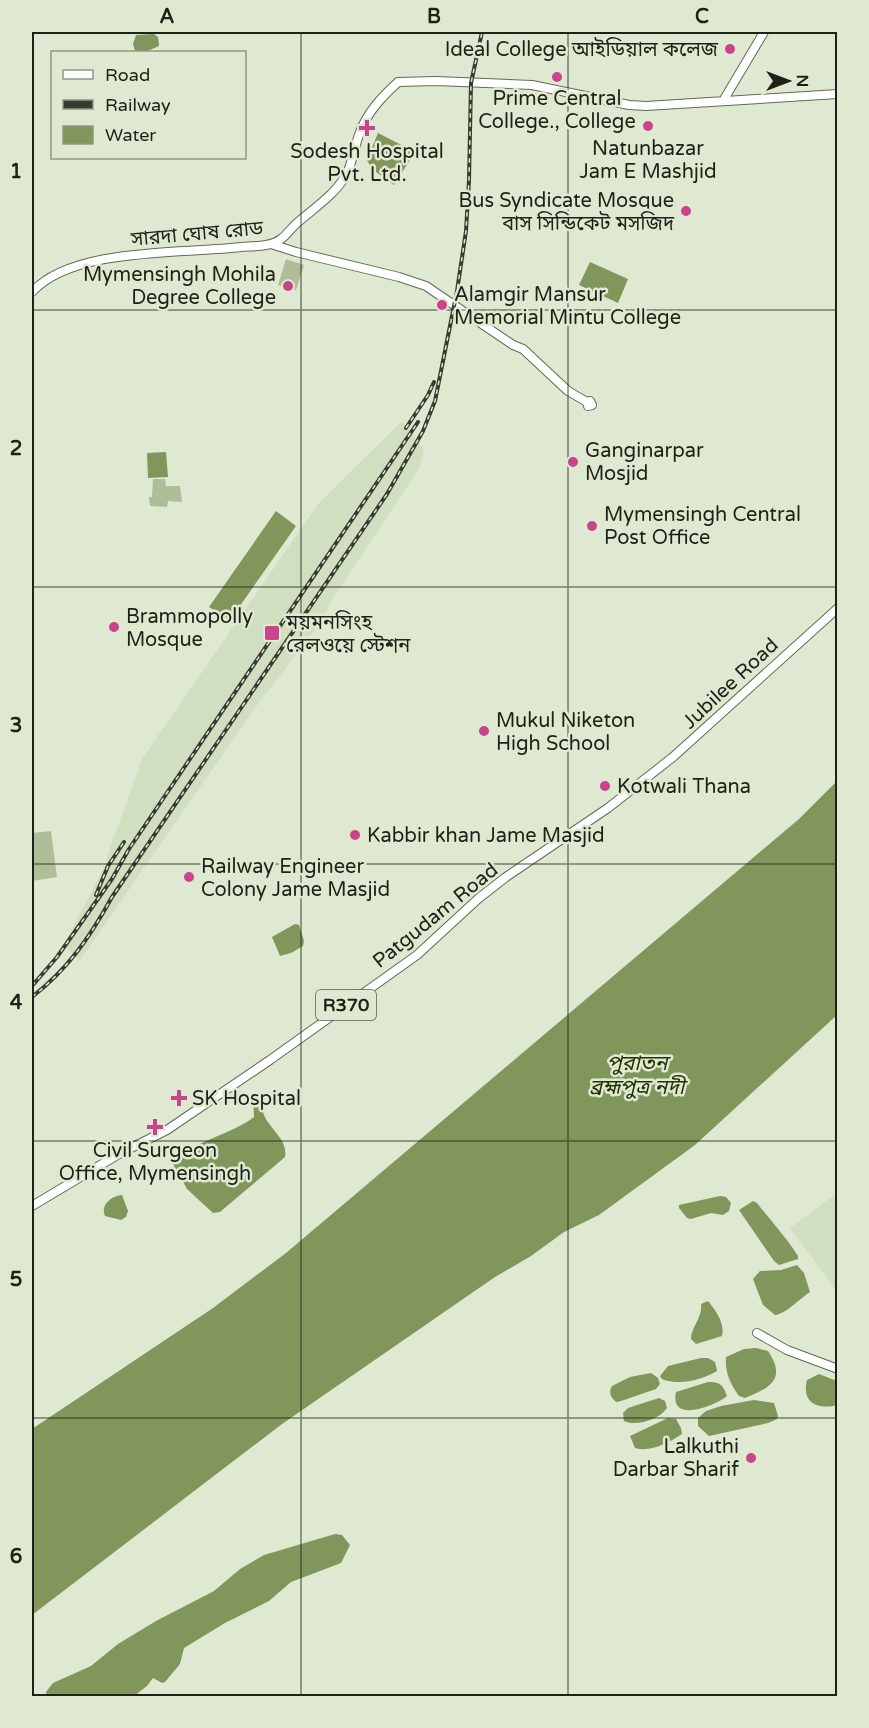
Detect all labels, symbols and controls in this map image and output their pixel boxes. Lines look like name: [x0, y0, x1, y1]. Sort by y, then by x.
text: A: [160, 5, 175, 29]
text: B: [427, 5, 441, 29]
text: C: [695, 5, 709, 29]
place label: Ideal College আইডিয়াল কলেজ: [445, 37, 719, 62]
marker: Ideal College আইডিয়াল কলেজ: [723, 42, 737, 56]
legend: [51, 51, 246, 159]
north arrow: [758, 51, 818, 111]
text: Road: [105, 64, 150, 86]
marker: Prime Central College., College: [550, 70, 564, 84]
text: N: [792, 75, 812, 87]
place label: Prime Central College., College: [478, 87, 636, 134]
text: Railway: [105, 94, 171, 116]
marker: Sodesh Hospital Pvt. Ltd.: [358, 119, 376, 137]
marker: Natunbazar Jam E Mashjid: [641, 119, 655, 133]
text: Water: [105, 124, 156, 146]
place label: Natunbazar Jam E Mashjid: [579, 137, 717, 184]
place label: Sodesh Hospital Pvt. Ltd.: [290, 140, 444, 187]
text: 1: [10, 160, 22, 184]
place label: Bus Syndicate Mosque বাস সিন্ডিকেট মসজিদ: [459, 189, 675, 236]
marker: Bus Syndicate Mosque বাস সিন্ডিকেট মসজিদ: [679, 204, 693, 218]
street label: সারদা ঘোষ রোড: [129, 216, 265, 252]
place label: Mymensingh Mohila Degree College: [83, 263, 276, 310]
marker: Mymensingh Mohila Degree College: [281, 279, 295, 293]
place label: Alamgir Mansur Memorial Mintu College: [454, 283, 681, 330]
marker: Alamgir Mansur Memorial Mintu College: [435, 298, 449, 312]
text: 2: [10, 437, 22, 461]
place label: Ganginarpar Mosjid: [585, 439, 704, 486]
marker: Ganginarpar Mosjid: [566, 455, 580, 469]
place label: Mymensingh Central Post Office: [604, 503, 801, 550]
marker: Mymensingh Central Post Office: [585, 519, 599, 533]
place label: Brammopolly Mosque: [126, 605, 253, 652]
place label: ময়মনসিংহ রেলওয়ে স্টেশন: [285, 610, 411, 658]
marker: Brammopolly Mosque: [107, 620, 121, 634]
marker: ময়মনসিংহ রেলওয়ে স্টেশন: [263, 624, 281, 642]
street label: Jubilee Road: [678, 633, 784, 734]
place label: Mukul Niketon High School: [496, 709, 635, 756]
text: 3: [10, 714, 22, 738]
marker: Mukul Niketon High School: [477, 724, 491, 738]
place label: Kotwali Thana: [617, 775, 751, 799]
marker: Kotwali Thana: [598, 779, 612, 793]
place label: Kabbir khan Jame Masjid: [367, 824, 605, 848]
marker: Kabbir khan Jame Masjid: [348, 828, 362, 842]
place label: Railway Engineer Colony Jame Masjid: [201, 855, 390, 902]
street label: Patgudam Road: [368, 858, 503, 974]
marker: Railway Engineer Colony Jame Masjid: [182, 870, 196, 884]
road number: R370: [316, 990, 376, 1020]
text: 4: [10, 991, 23, 1015]
water label: পুরাতন ব্রহ্মপুত্র নদী: [590, 1051, 689, 1100]
place label: SK Hospital: [192, 1087, 301, 1111]
marker: SK Hospital: [170, 1089, 188, 1107]
marker: Civil Surgeon Office, Mymensingh: [146, 1118, 164, 1136]
place label: Civil Surgeon Office, Mymensingh: [59, 1139, 251, 1186]
text: 5: [10, 1268, 22, 1292]
place label: Lalkuthi Darbar Sharif: [613, 1435, 739, 1482]
marker: Lalkuthi Darbar Sharif: [744, 1451, 758, 1465]
text: 6: [10, 1545, 22, 1569]

